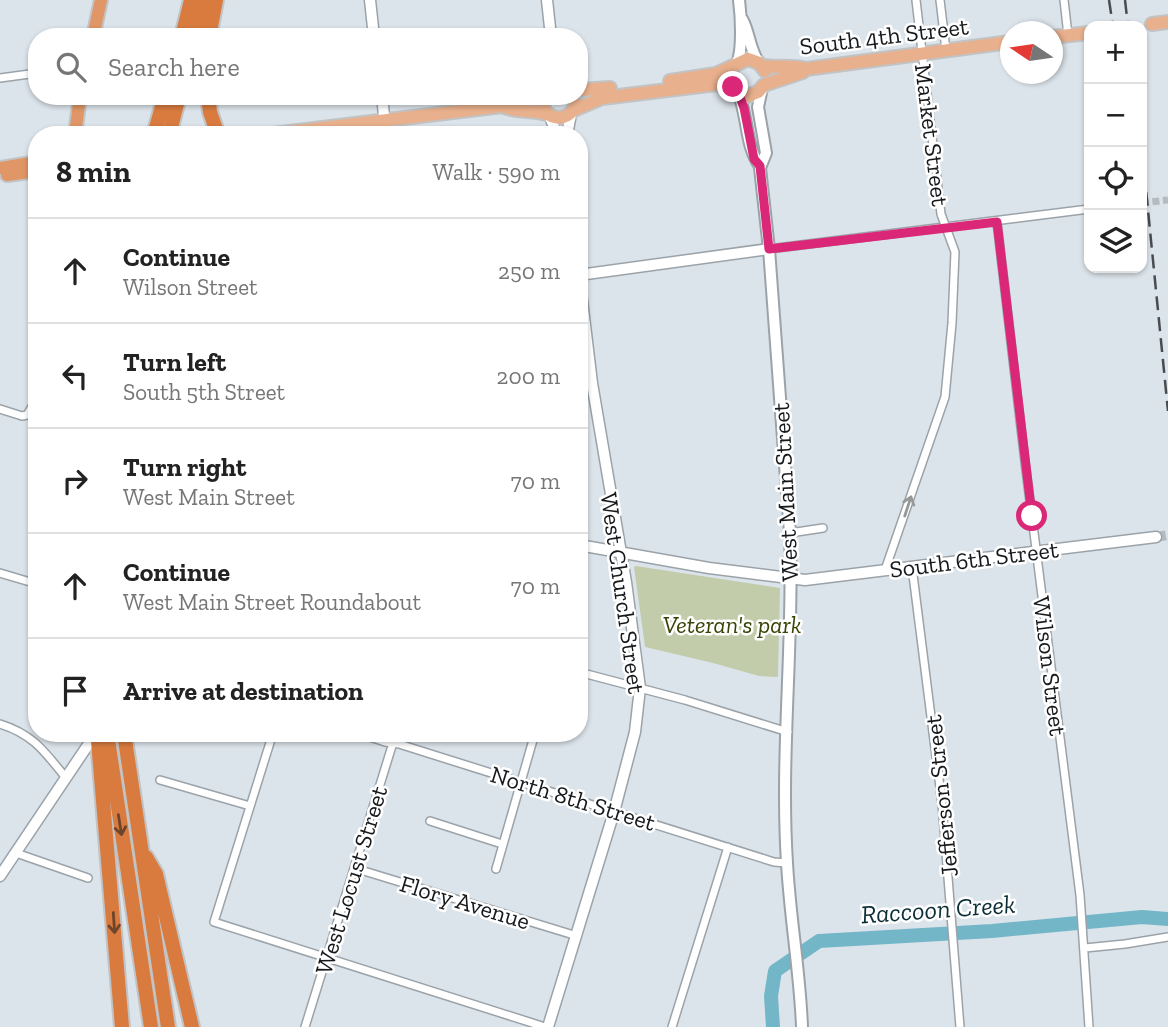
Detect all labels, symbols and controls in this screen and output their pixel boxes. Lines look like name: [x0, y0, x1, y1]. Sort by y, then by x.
street label: South 4th Street: [798, 11, 970, 61]
north arrow: [1000, 21, 1063, 84]
map controls: [1084, 21, 1147, 273]
button: +: [1084, 21, 1147, 84]
search box: [28, 28, 588, 105]
icon: search: [52, 48, 90, 86]
text: Search here: [108, 51, 240, 83]
street label: Market Street: [909, 62, 955, 208]
route end: [717, 71, 748, 102]
button: −: [1084, 84, 1147, 147]
button: locate: [1084, 147, 1147, 210]
text: 8 min: [56, 154, 131, 190]
text: Walk · 590 m: [433, 158, 560, 186]
button: layers: [1084, 210, 1147, 273]
text: Continue: [123, 241, 230, 273]
icon: ahead: [56, 252, 94, 290]
text: 250 m: [498, 257, 560, 285]
text: Wilson Street: [123, 273, 258, 301]
text: Turn left: [123, 346, 226, 378]
icon: left: [56, 357, 94, 395]
text: 200 m: [497, 362, 560, 390]
text: South 5th Street: [123, 378, 285, 406]
street label: West Main Street: [766, 402, 804, 582]
text: Turn right: [123, 451, 246, 483]
icon: right: [56, 462, 94, 500]
text: 70 m: [511, 467, 560, 495]
text: West Main Street: [123, 483, 295, 511]
street label: West Church Street: [595, 491, 651, 696]
one-way arrow: [903, 495, 915, 517]
route start: [1016, 500, 1047, 531]
street label: South 6th Street: [888, 534, 1060, 584]
text: Continue: [123, 556, 230, 588]
icon: ahead: [56, 567, 94, 605]
text: 70 m: [511, 572, 560, 600]
text: West Main Street Roundabout: [123, 588, 421, 616]
street label: Wilson Street: [1027, 595, 1073, 738]
park label: Veteran's park: [663, 610, 802, 639]
icon: arrive: [56, 672, 94, 710]
text: Arrive at destination: [123, 675, 363, 707]
street label: Jefferson Street: [918, 713, 964, 878]
street label: North 8th Street: [487, 759, 659, 837]
street label: West Locust Street: [309, 782, 393, 978]
one-way arrow: [114, 813, 127, 836]
street label: Flory Avenue: [396, 868, 534, 936]
water label: Raccoon Creek: [860, 888, 1016, 930]
one-way arrow: [108, 911, 121, 934]

